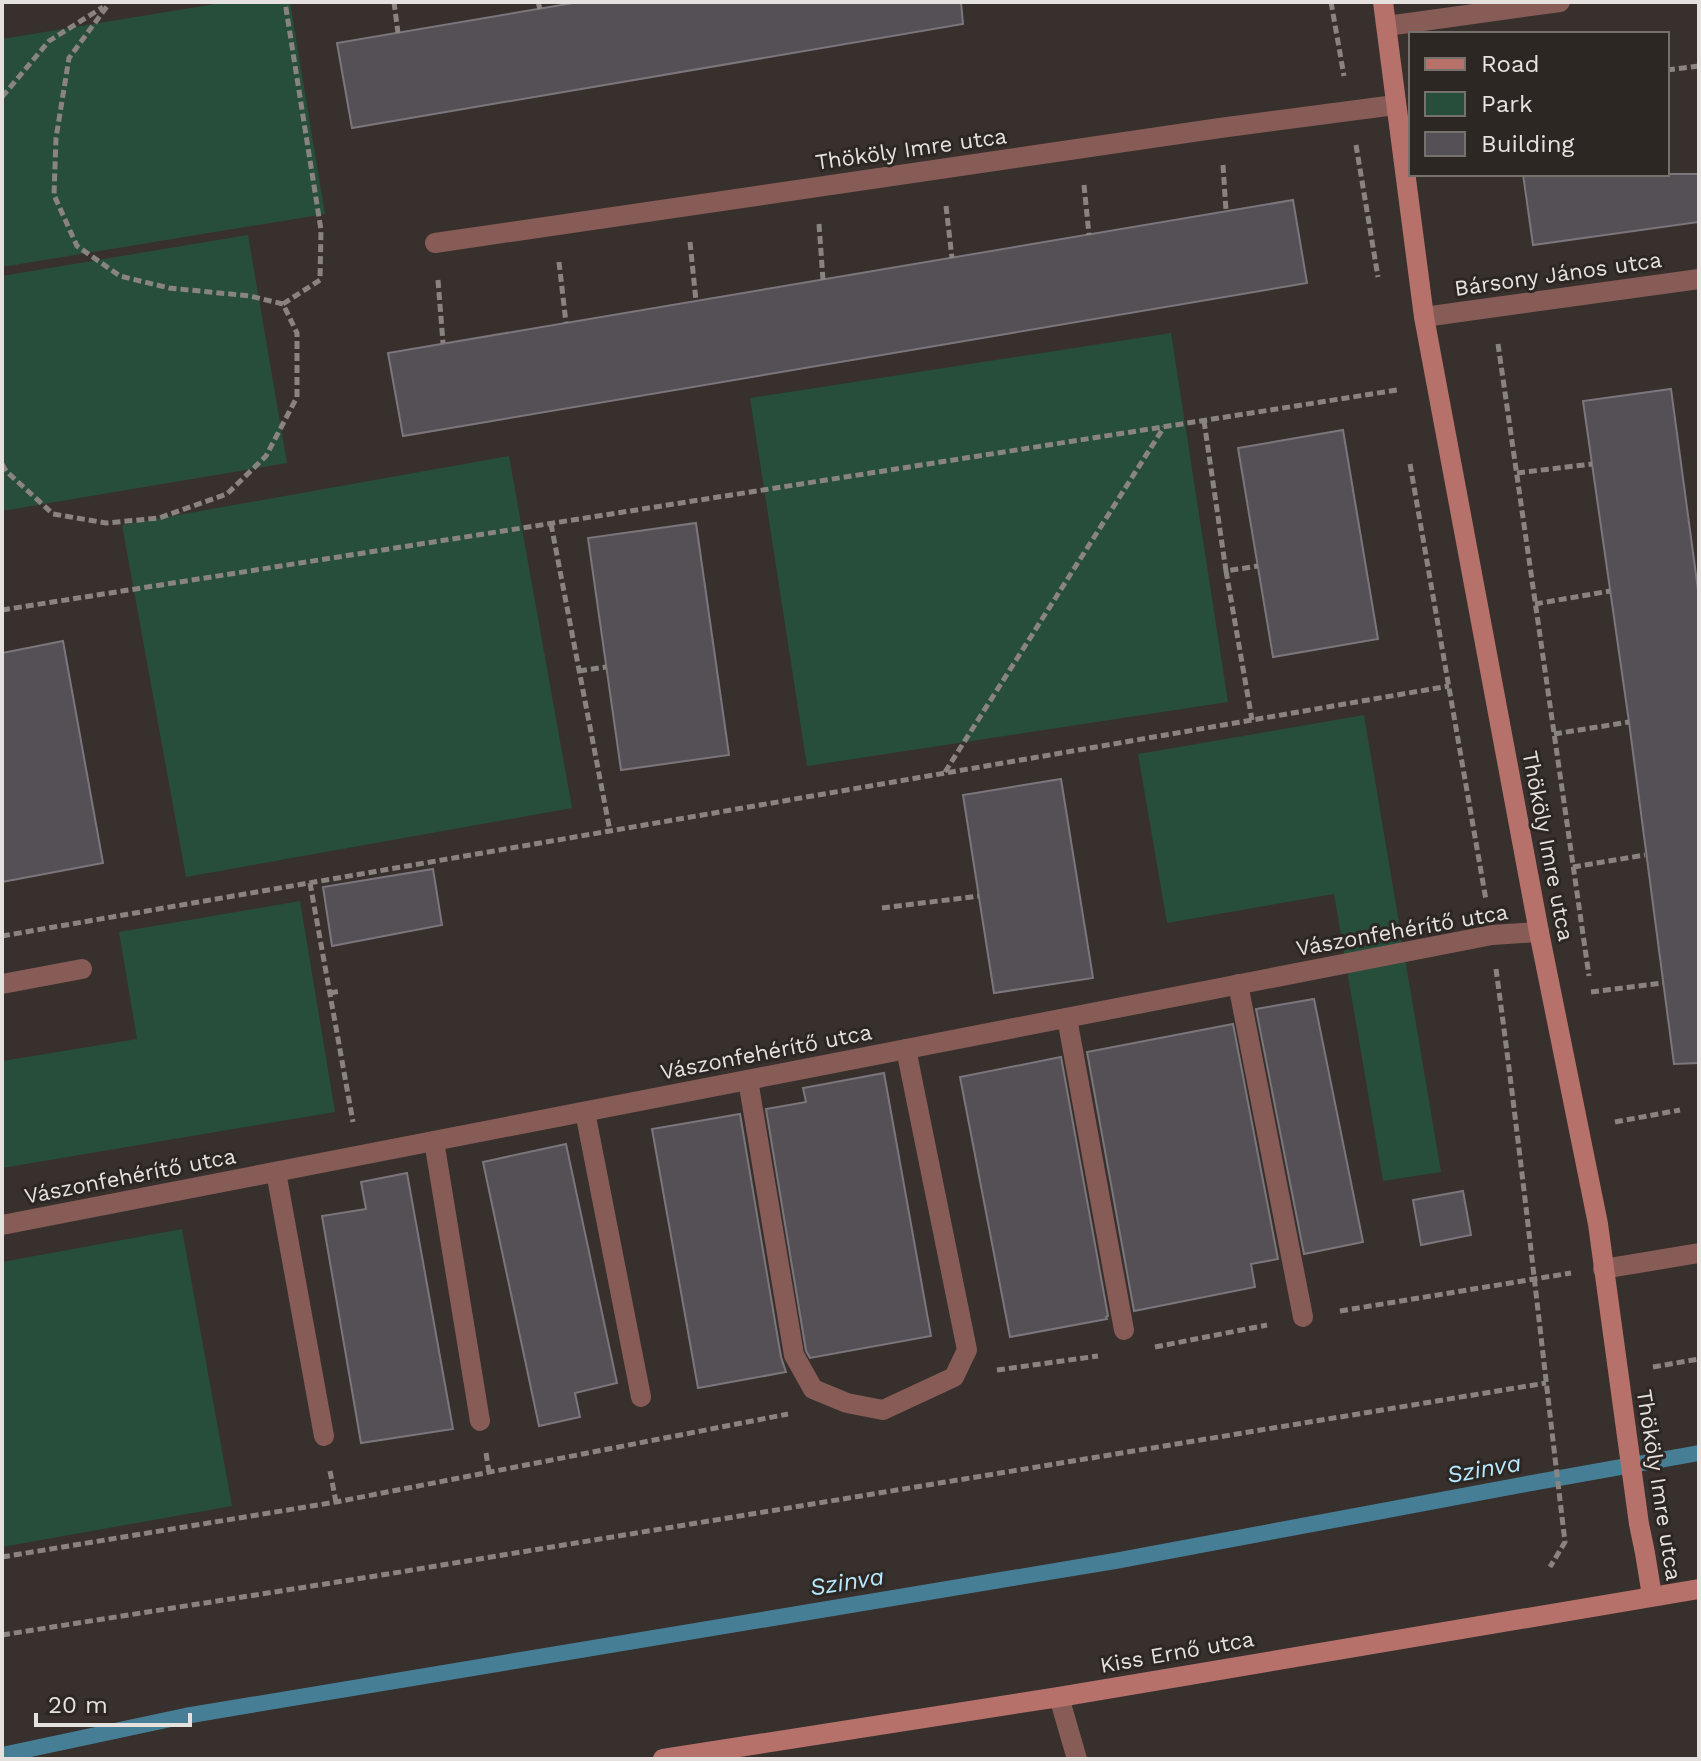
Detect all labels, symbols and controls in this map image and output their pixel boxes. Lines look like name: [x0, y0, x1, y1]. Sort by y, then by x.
legend: [1409, 32, 1669, 176]
text: Road: [1481, 50, 1540, 78]
text: Park: [1481, 90, 1533, 118]
street label: Thököly Imre utca: [814, 123, 1008, 175]
text: Building: [1481, 130, 1574, 158]
street label: Bársony János utca: [1453, 247, 1663, 301]
street label: Thököly Imre utca: [1517, 749, 1579, 943]
street label: Vászonfehérítő utca: [1294, 899, 1510, 961]
street label: Vászonfehérítő utca: [658, 1019, 874, 1085]
street label: Vászonfehérítő utca: [22, 1143, 238, 1209]
street label: Thököly Imre utca: [1632, 1388, 1686, 1582]
water label: Szinva: [1445, 1449, 1523, 1489]
water label: Szinva: [808, 1562, 886, 1602]
street label: Kiss Ernő utca: [1098, 1626, 1256, 1678]
scale bar: [36, 1677, 190, 1727]
text: 20 m: [48, 1691, 108, 1719]

